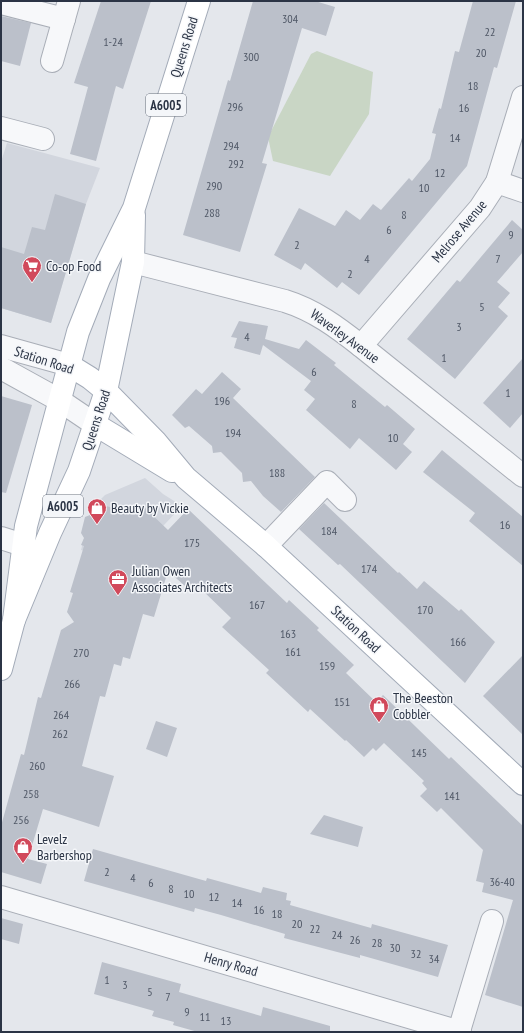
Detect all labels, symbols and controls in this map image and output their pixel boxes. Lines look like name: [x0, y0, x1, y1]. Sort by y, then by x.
house number: 304: [282, 11, 299, 26]
street label: Queens Road: [166, 14, 202, 80]
house number: 22: [485, 24, 495, 39]
house number: 1-24: [103, 34, 123, 49]
house number: 20: [476, 45, 486, 60]
house number: 300: [243, 49, 259, 64]
house number: 18: [468, 78, 478, 93]
road number: A6005: [146, 94, 186, 116]
house number: 296: [227, 99, 243, 114]
house number: 16: [459, 100, 469, 115]
house number: 14: [450, 130, 461, 145]
house number: 294: [223, 138, 240, 153]
house number: 292: [228, 156, 244, 171]
house number: 12: [435, 165, 445, 180]
house number: 290: [206, 178, 222, 193]
house number: 10: [419, 180, 429, 195]
street label: Melrose Avenue: [428, 196, 491, 266]
house number: 288: [204, 205, 220, 220]
house number: 8: [401, 207, 407, 222]
house number: 6: [386, 222, 392, 237]
house number: 9: [508, 227, 514, 242]
house number: 2: [294, 237, 300, 252]
house number: 4: [364, 251, 370, 266]
house number: 7: [495, 251, 501, 266]
supermarket icon: Co-op Food: [21, 255, 43, 283]
place label: Co-op Food: [46, 257, 101, 275]
house number: 2: [347, 266, 353, 281]
house number: 5: [479, 299, 485, 314]
street label: Waverley Avenue: [307, 305, 383, 367]
house number: 3: [456, 319, 462, 334]
house number: 4: [244, 329, 250, 344]
street label: Station Road: [12, 342, 76, 378]
house number: 1: [441, 350, 447, 365]
house number: 6: [311, 364, 317, 379]
house number: 1: [505, 385, 511, 400]
street label: Queens Road: [78, 387, 114, 453]
house number: 196: [214, 393, 230, 408]
house number: 8: [351, 396, 357, 411]
house number: 194: [225, 425, 242, 440]
house number: 10: [388, 430, 398, 445]
house number: 188: [269, 465, 285, 480]
road number: A6005: [43, 495, 83, 517]
shop icon: Beauty by Vickie: [86, 497, 108, 525]
place label: Beauty by Vickie: [111, 499, 189, 517]
house number: 16: [500, 517, 510, 532]
house number: 184: [321, 523, 338, 538]
house number: 175: [184, 535, 200, 550]
house number: 174: [361, 561, 378, 576]
place label: Julian Owen Associates Architects: [131, 562, 232, 596]
office icon: Julian Owen Associates Architects: [107, 568, 129, 596]
house number: 167: [249, 597, 265, 612]
street label: Station Road: [327, 601, 385, 657]
house number: 170: [417, 602, 433, 617]
house number: 163: [280, 626, 296, 641]
house number: 166: [450, 634, 466, 649]
house number: 161: [285, 644, 301, 659]
house number: 270: [73, 645, 89, 660]
house number: 159: [319, 658, 335, 673]
house number: 266: [64, 676, 80, 691]
place label: The Beeston Cobbler: [393, 689, 453, 723]
house number: 151: [334, 694, 350, 709]
shop icon: The Beeston Cobbler: [368, 695, 390, 723]
house number: 264: [53, 707, 70, 722]
house number: 262: [52, 726, 68, 741]
house number: 145: [411, 745, 427, 760]
house number: 260: [29, 758, 45, 773]
house number: 258: [23, 786, 39, 801]
house number: 141: [444, 788, 460, 803]
house number: 256: [13, 812, 29, 827]
place label: Levelz Barbershop: [37, 830, 92, 864]
shop icon: Levelz Barbershop: [12, 836, 34, 864]
house number: 2: [104, 864, 110, 879]
house number: 4: [130, 870, 136, 885]
house number: 36-40: [489, 874, 515, 889]
house number: 6: [148, 875, 154, 890]
house number: 8: [168, 881, 174, 896]
house number: 10: [184, 886, 194, 901]
house number: 12: [209, 889, 219, 904]
house number: 14: [232, 895, 243, 910]
house number: 16: [254, 902, 264, 917]
house number: 18: [272, 906, 282, 921]
house number: 20: [292, 916, 302, 931]
house number: 22: [310, 921, 320, 936]
house number: 24: [332, 927, 343, 942]
house number: 26: [350, 932, 360, 947]
house number: 28: [372, 935, 382, 950]
house number: 30: [390, 940, 400, 955]
house number: 32: [411, 946, 421, 961]
street label: Henry Road: [202, 948, 260, 980]
house number: 34: [429, 951, 440, 966]
house number: 1: [104, 972, 110, 987]
house number: 3: [122, 977, 128, 992]
house number: 5: [147, 984, 153, 999]
house number: 7: [165, 989, 171, 1004]
house number: 9: [184, 1004, 190, 1019]
house number: 11: [200, 1009, 210, 1024]
house number: 13: [221, 1013, 231, 1028]

